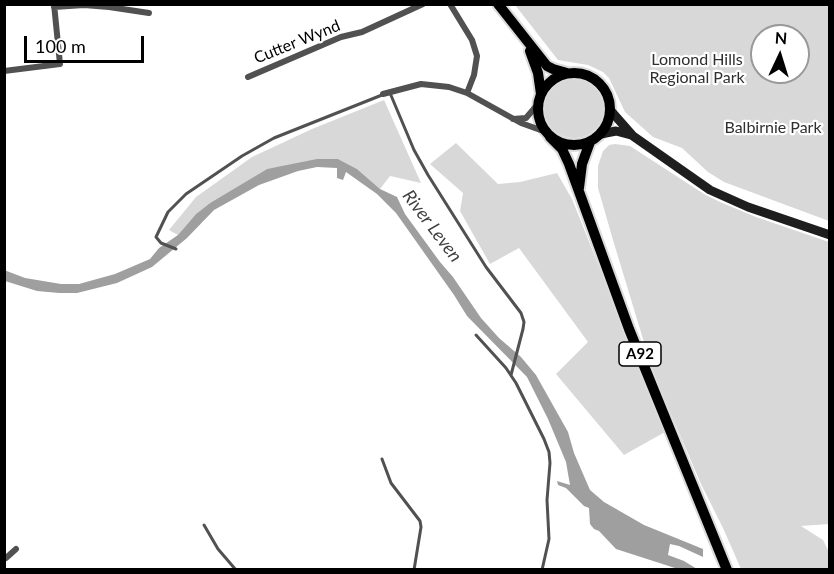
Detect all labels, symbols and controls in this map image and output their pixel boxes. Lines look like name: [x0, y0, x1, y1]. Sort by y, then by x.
street label: Cutter Wynd: [251, 16, 343, 68]
scale bar: [27, 24, 147, 62]
north arrow: [750, 24, 810, 84]
text: N: [774, 28, 788, 47]
text: 100 m: [35, 35, 86, 57]
park label: Lomond Hills Regional Park: [649, 50, 745, 88]
park label: Balbirnie Park: [724, 118, 822, 138]
water label: River Leven: [398, 186, 466, 266]
road number: A92: [619, 342, 661, 366]

